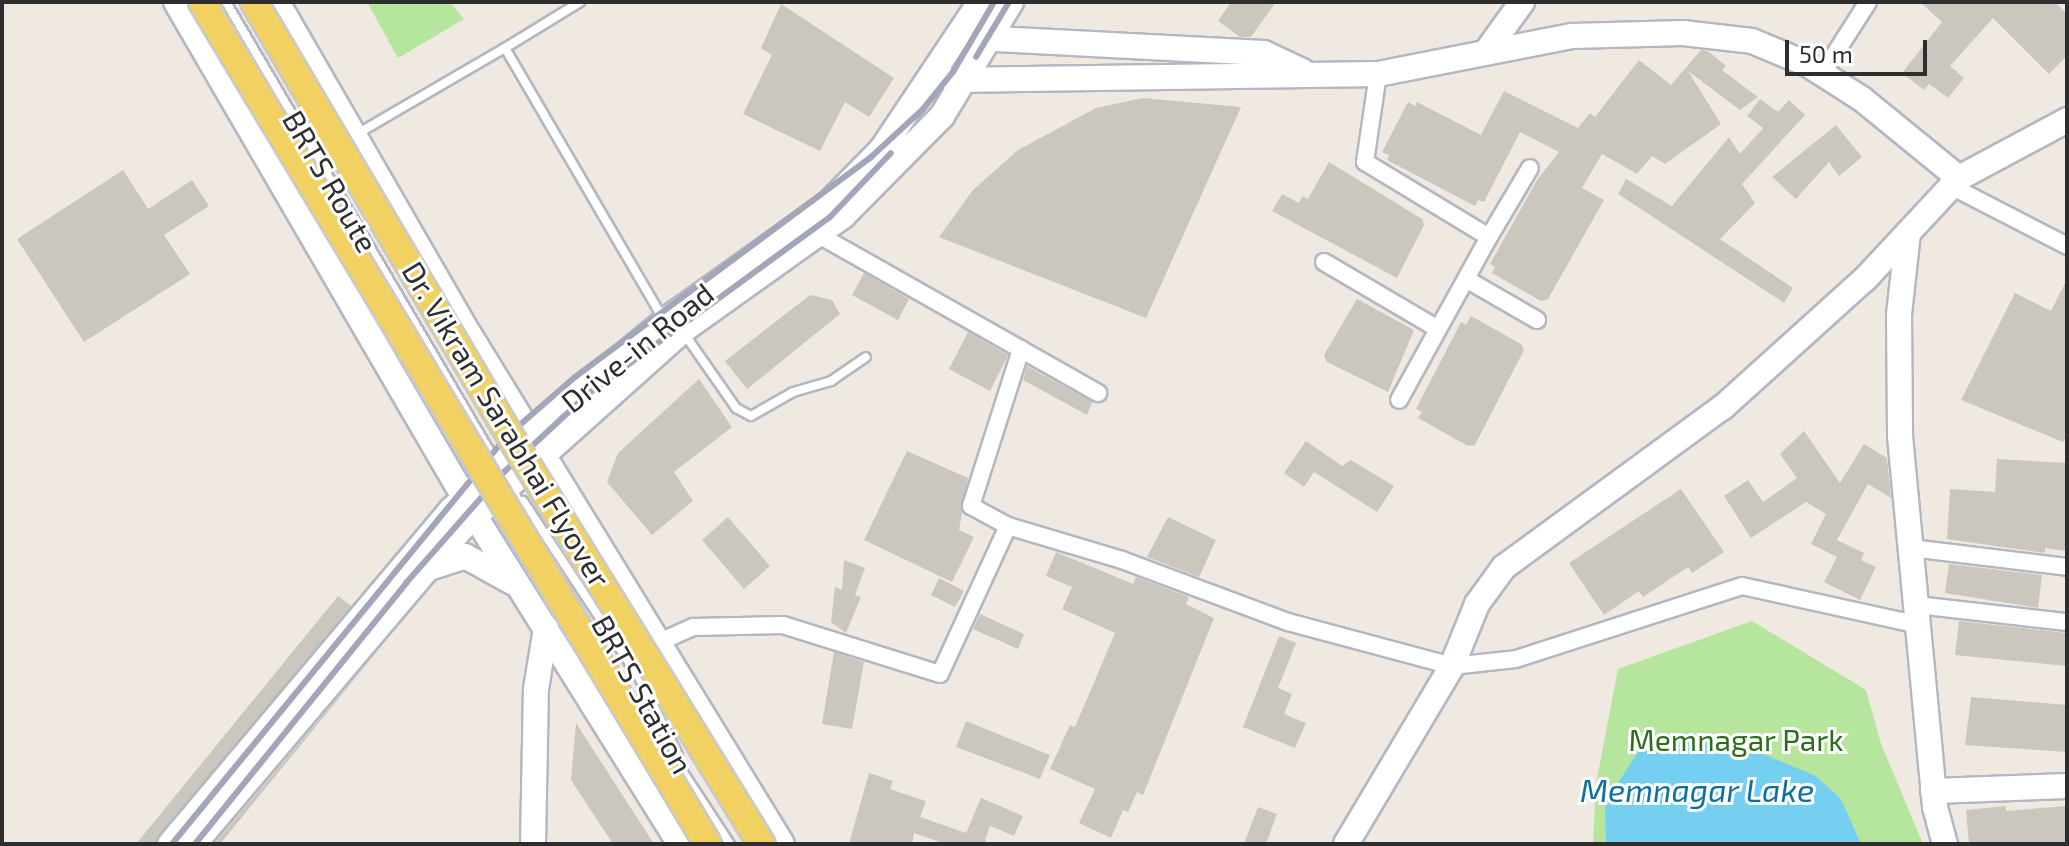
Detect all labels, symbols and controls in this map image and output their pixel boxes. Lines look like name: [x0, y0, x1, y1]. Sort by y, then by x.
scale bar: [1789, 24, 1931, 74]
text: 50 m: [1799, 39, 1853, 68]
street label: BRTS Route: [276, 104, 386, 258]
street label: Dr. Vikram Sarabhai Flyover: [395, 254, 619, 594]
street label: Drive-in Road: [554, 275, 720, 419]
street label: BRTS Station: [585, 608, 701, 780]
park label: Memnagar Park: [1628, 721, 1844, 757]
water label: Memnagar Lake: [1580, 770, 1814, 808]

